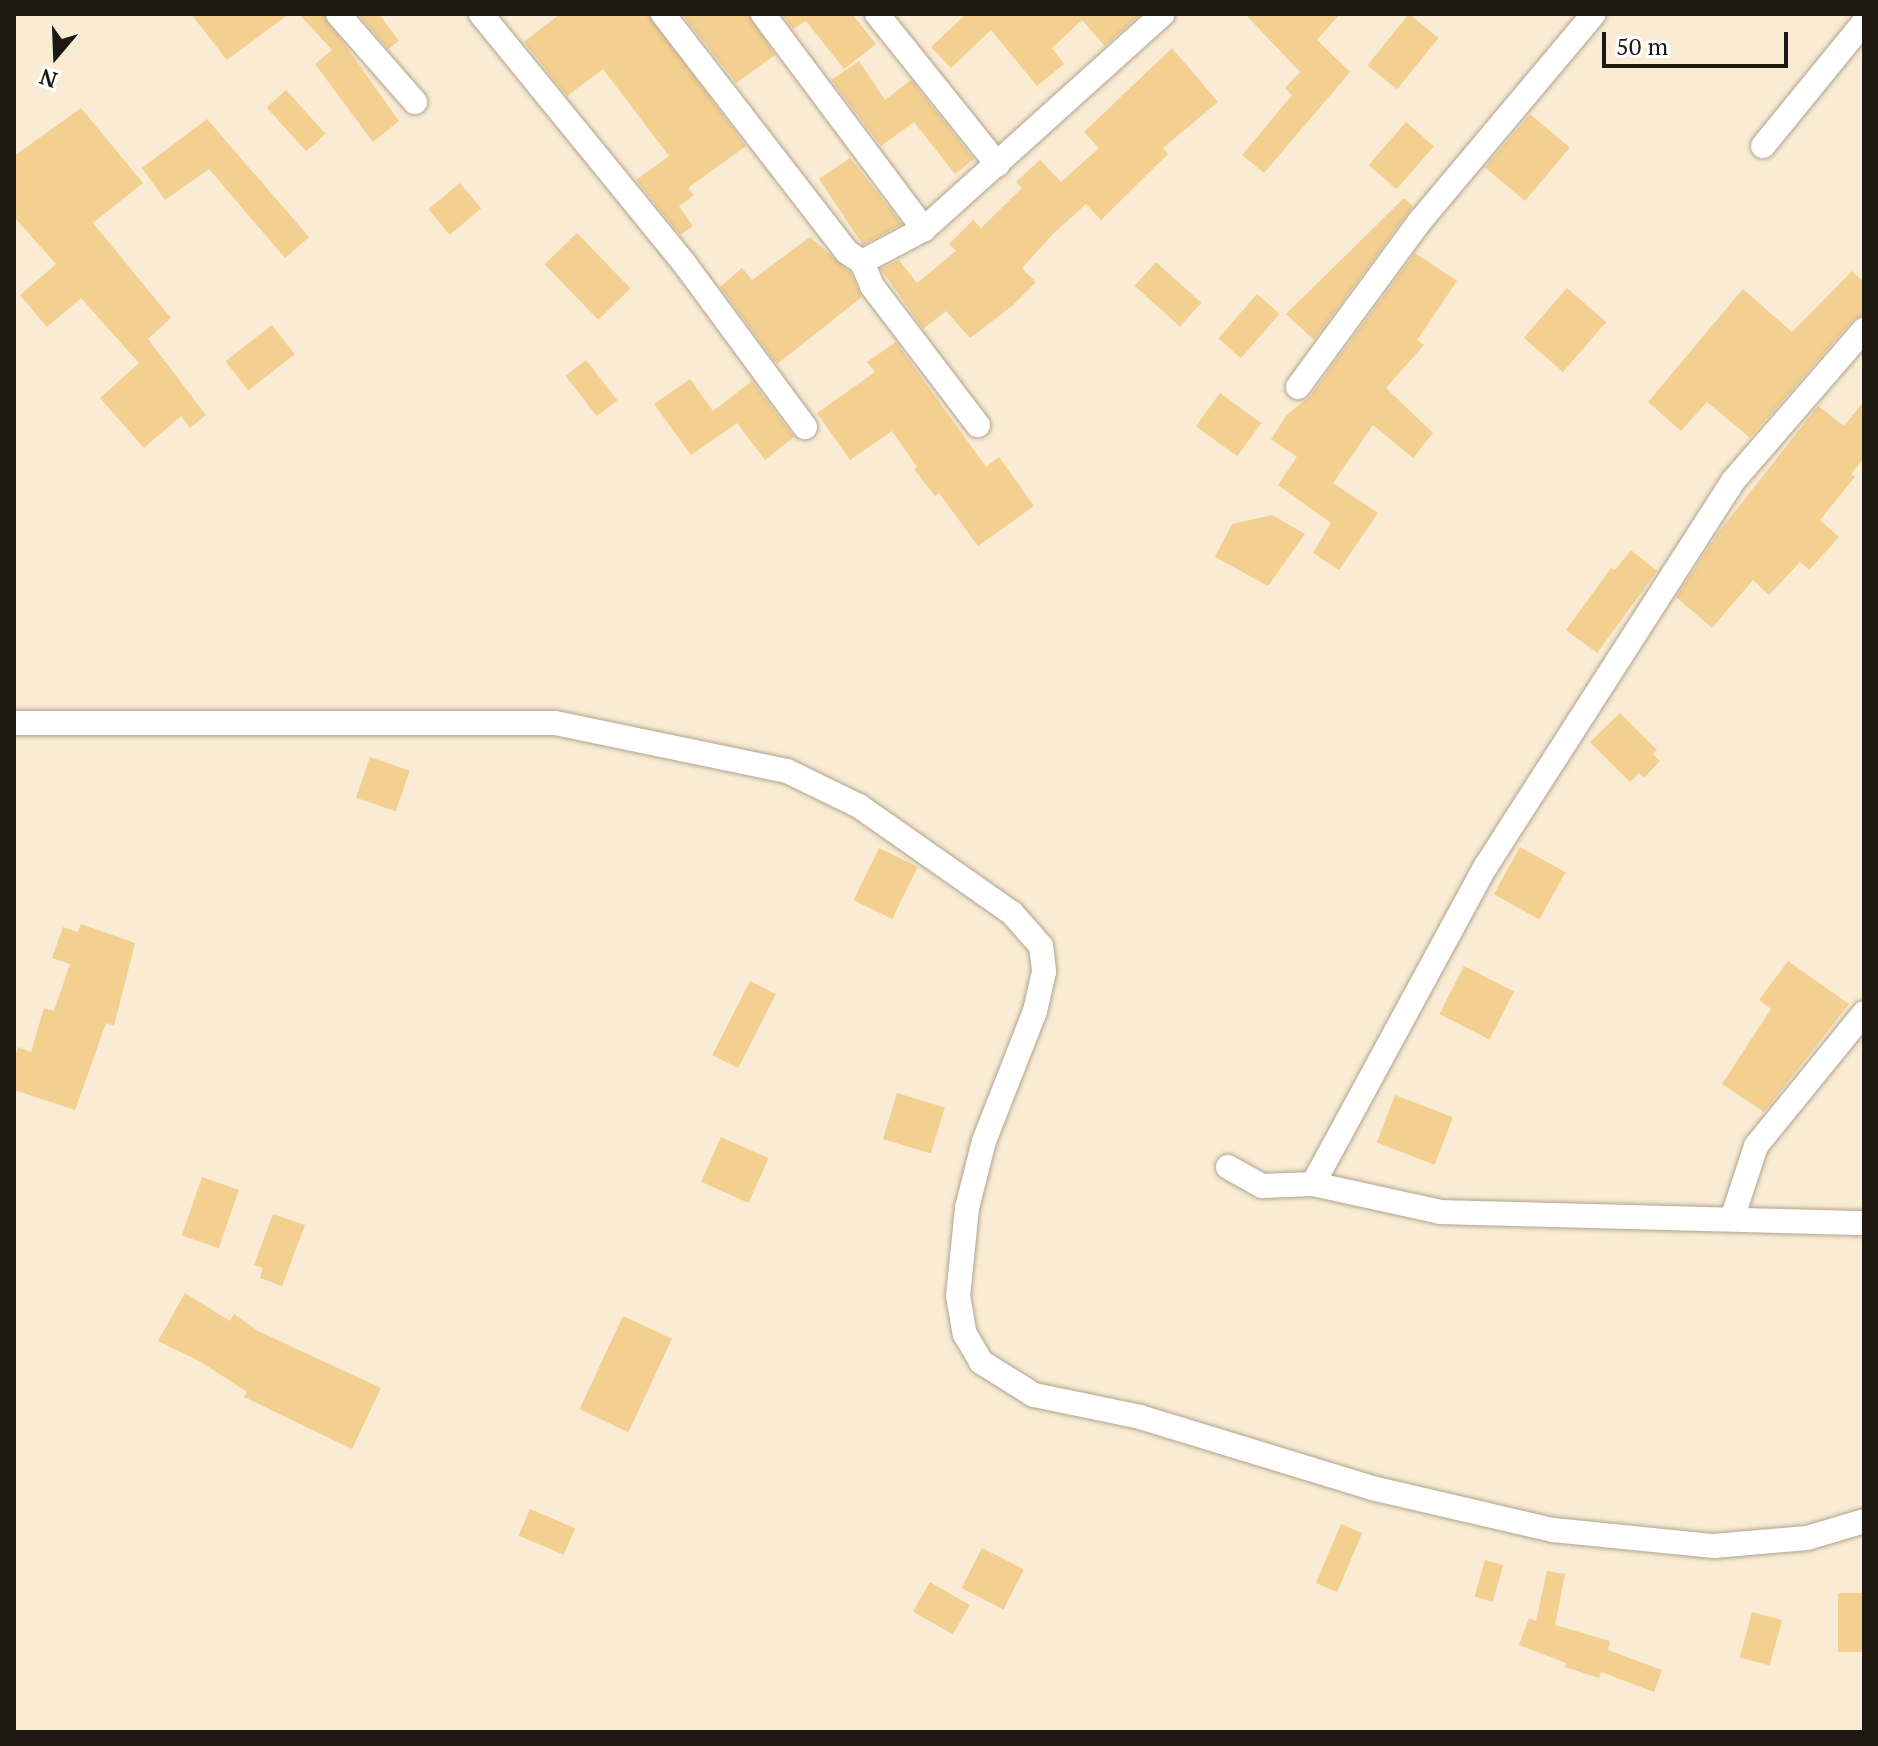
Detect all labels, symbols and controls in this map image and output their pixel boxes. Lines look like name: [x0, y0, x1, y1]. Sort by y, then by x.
north arrow: [16, 16, 96, 96]
scale bar: [1606, 16, 1792, 66]
text: 50 m: [1616, 30, 1668, 62]
text: N: [35, 63, 61, 96]

